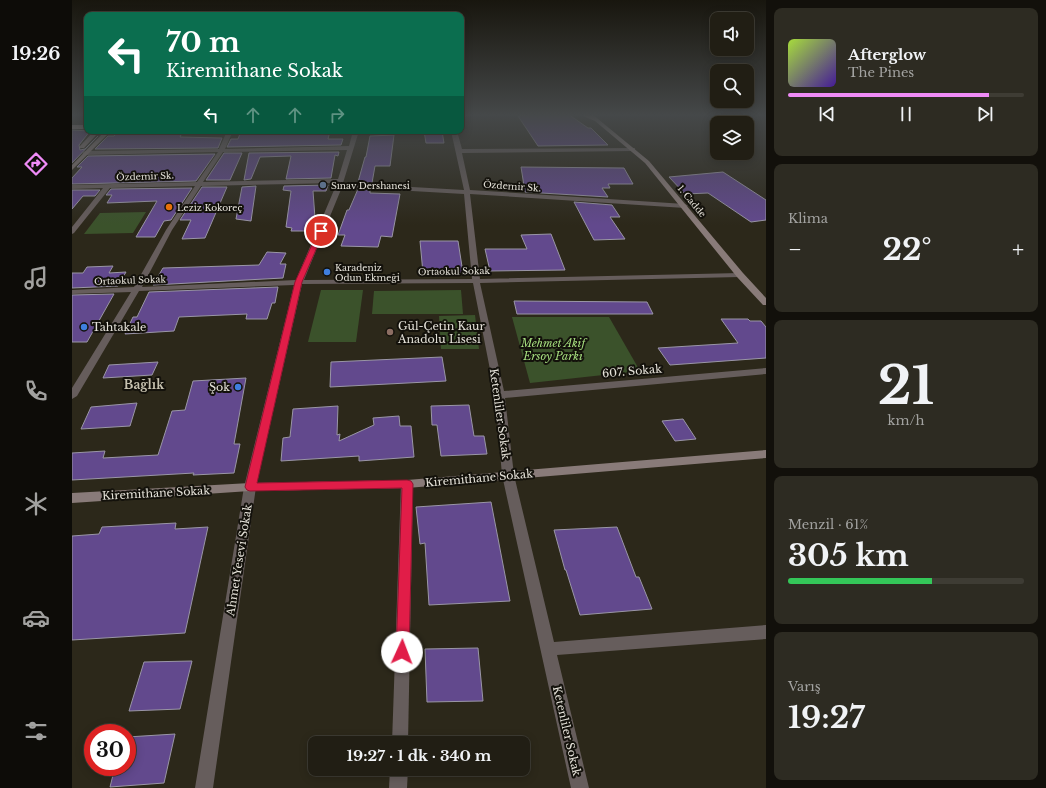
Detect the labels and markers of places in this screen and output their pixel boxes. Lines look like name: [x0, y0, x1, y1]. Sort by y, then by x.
marker: Sınav Dershanesi: [318, 180, 328, 190]
place label: Sınav Dershanesi: [331, 180, 410, 191]
marker: Leziz Kokoreç: [164, 202, 174, 212]
place label: Leziz Kokoreç: [177, 202, 242, 213]
pin: [304, 214, 338, 248]
place label: Karadeniz Odun Ekmeği: [335, 262, 400, 283]
marker: Karadeniz Odun Ekmeği: [322, 267, 332, 277]
place label: Gül-Çetin Kaur Anadolu Lisesi: [397, 319, 485, 346]
place label: Tahtakale: [92, 320, 146, 334]
marker: Tahtakale: [79, 322, 89, 332]
marker: Gül-Çetin Kaur Anadolu Lisesi: [385, 327, 395, 337]
place label: Şok: [209, 380, 230, 394]
marker: Şok: [233, 382, 243, 392]

